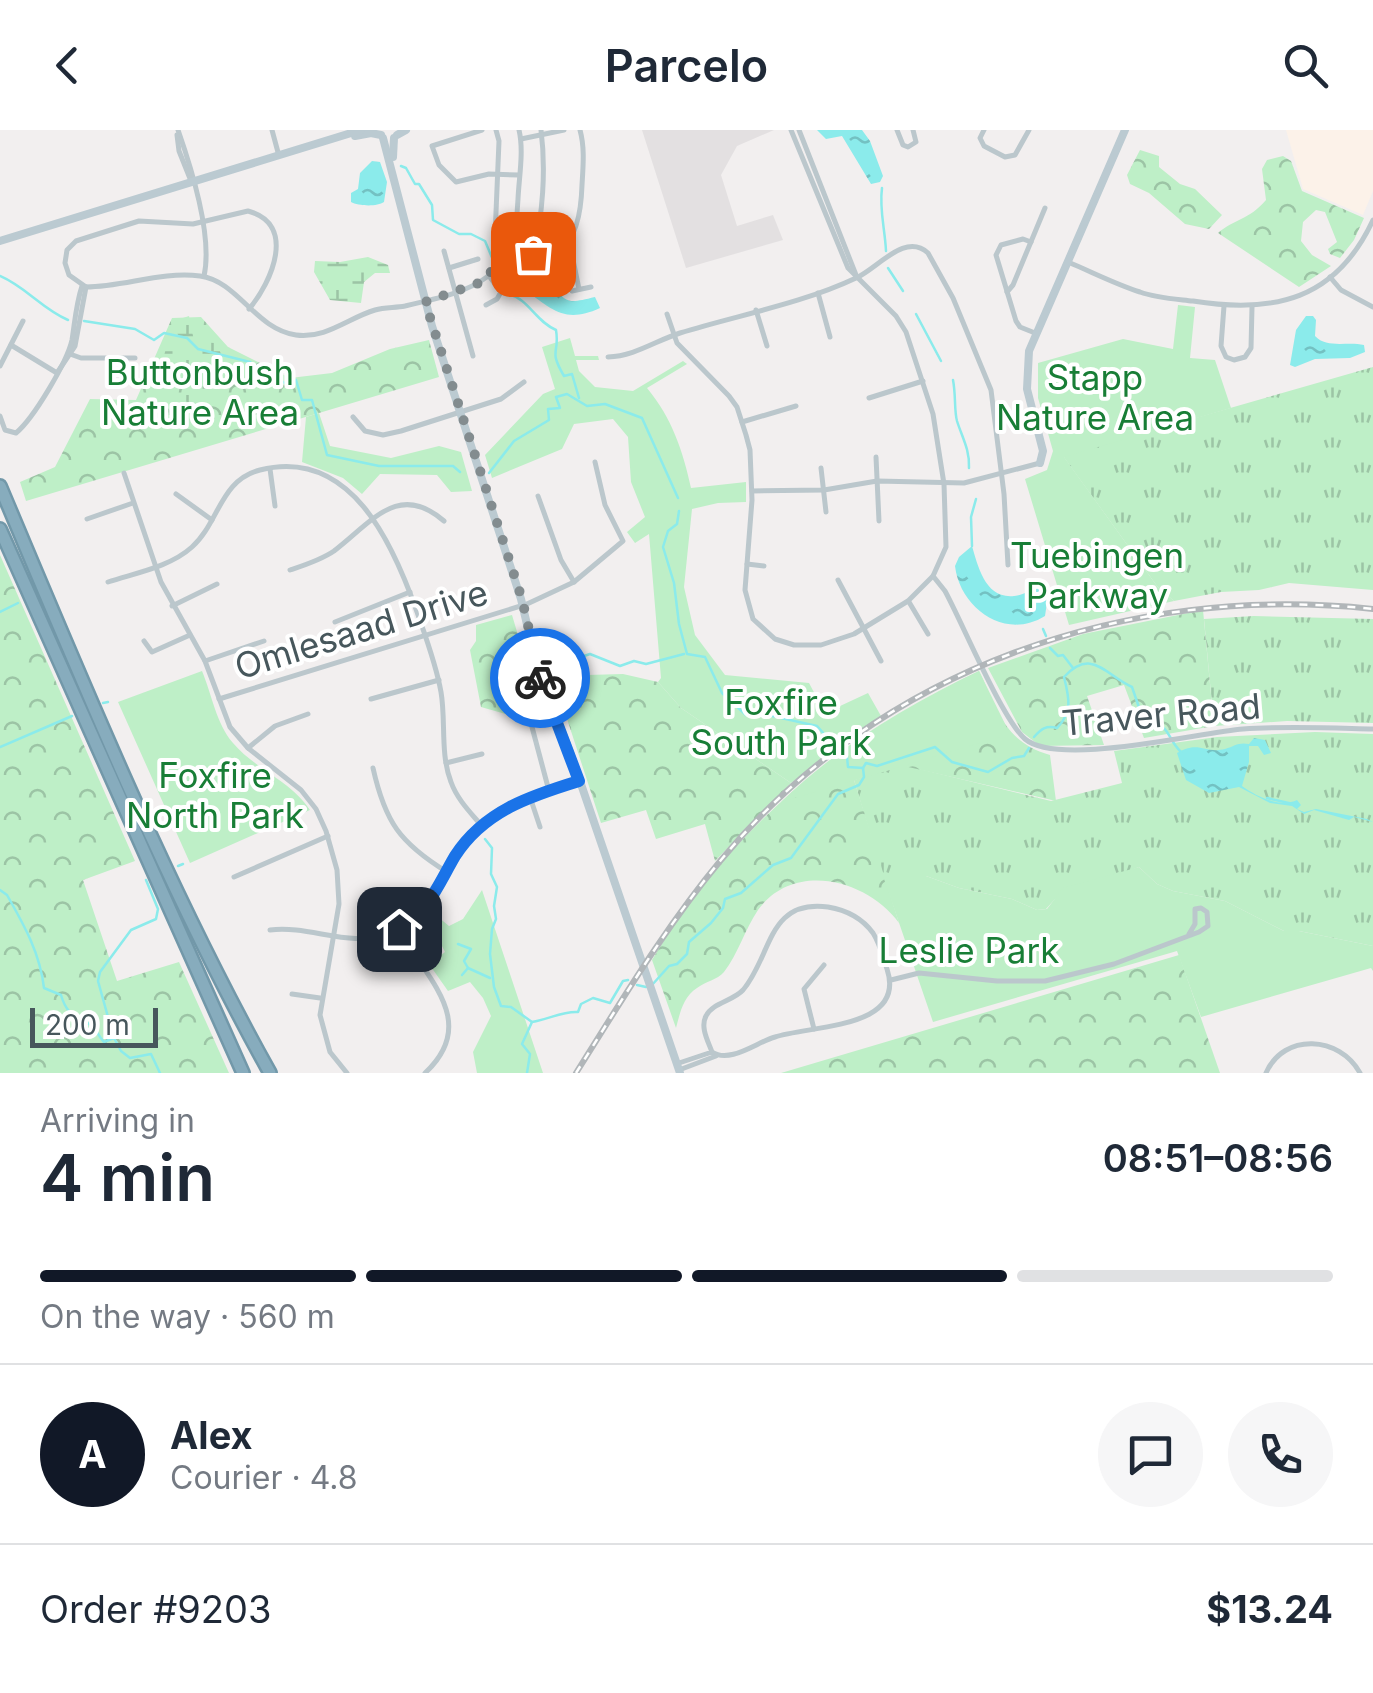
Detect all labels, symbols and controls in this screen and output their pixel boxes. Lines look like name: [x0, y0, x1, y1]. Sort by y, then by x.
icon: back: [40, 38, 95, 93]
text: Parcelo: [605, 38, 768, 93]
icon: search: [1278, 38, 1333, 93]
pin: [491, 212, 576, 297]
icon: bag: [506, 227, 561, 282]
park label: Buttonbush Nature Area: [101, 351, 299, 433]
park label: Stapp Nature Area: [996, 356, 1194, 438]
park label: Tuebingen Parkway: [1010, 534, 1184, 616]
street label: Omlesaad Drive: [229, 571, 493, 687]
courier: [490, 628, 590, 728]
icon: bike: [513, 651, 568, 706]
park label: Foxfire South Park: [690, 681, 872, 763]
street label: Traver Road: [1060, 684, 1262, 744]
park label: Foxfire North Park: [126, 754, 304, 836]
pin: [357, 887, 442, 972]
icon: home: [372, 902, 427, 957]
park label: Leslie Park: [879, 929, 1059, 971]
scale bar: [30, 1003, 158, 1048]
text: 200 m: [45, 1008, 130, 1042]
text: Arriving in: [40, 1101, 195, 1140]
text: 08:51–08:56: [1103, 1135, 1333, 1181]
text: 4 min: [40, 1138, 215, 1217]
text: On the way · 560 m: [40, 1297, 335, 1336]
button: chat: [1098, 1402, 1203, 1507]
button: phone: [1228, 1402, 1333, 1507]
text: Alex: [170, 1412, 253, 1458]
text: A: [78, 1431, 107, 1477]
text: Courier · 4.8: [170, 1458, 358, 1497]
text: Order #9203: [40, 1586, 271, 1632]
text: $13.24: [1206, 1586, 1333, 1632]

